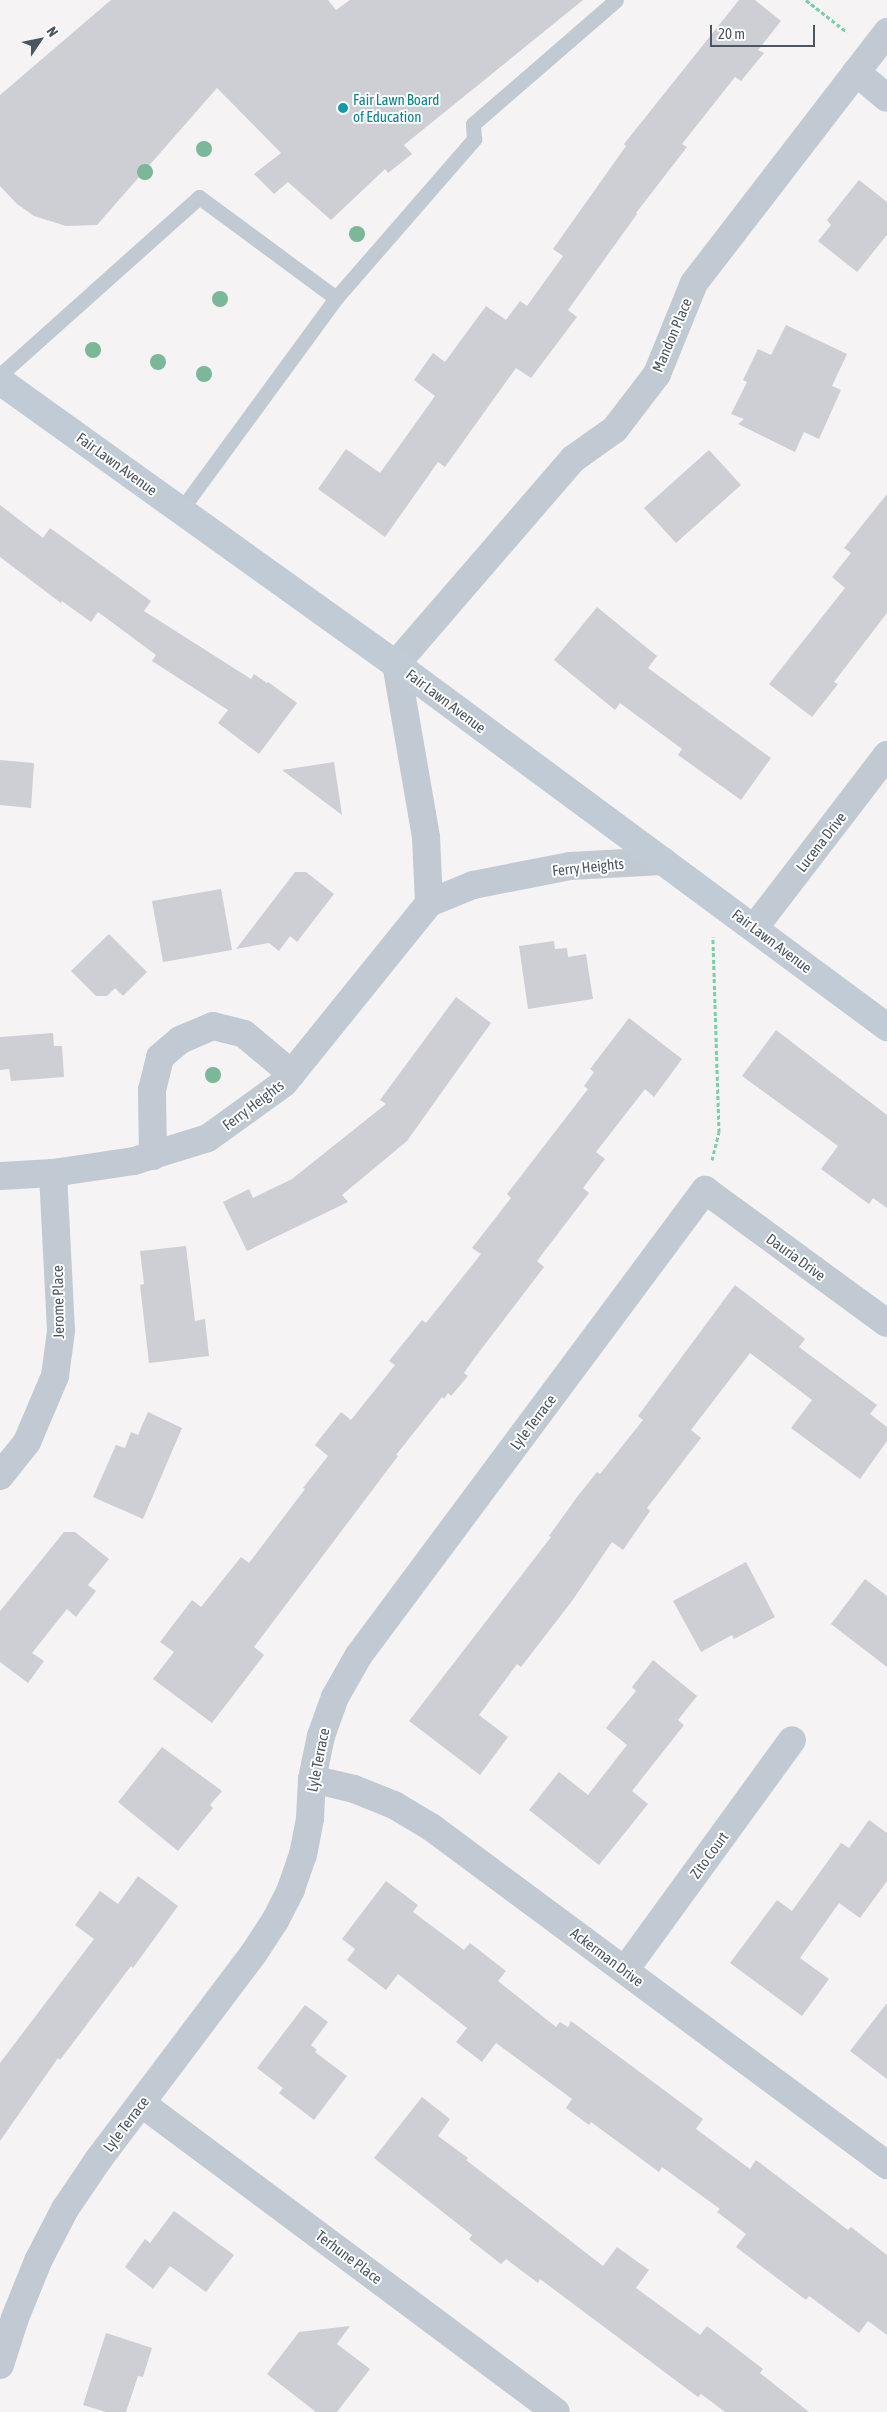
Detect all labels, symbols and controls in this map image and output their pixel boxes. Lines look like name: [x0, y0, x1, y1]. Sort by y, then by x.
north arrow: [15, 15, 65, 65]
scale bar: [712, 15, 817, 47]
text: N: [43, 24, 61, 40]
text: 20 m: [718, 25, 745, 42]
place label: Fair Lawn Board of Education: [353, 90, 439, 125]
marker: Fair Lawn Board of Education: [337, 102, 349, 114]
street label: Mandon Place: [648, 295, 696, 375]
street label: Fair Lawn Avenue: [73, 429, 161, 499]
street label: Fair Lawn Avenue: [403, 665, 489, 737]
street label: Lucena Drive: [792, 809, 850, 875]
street label: Ferry Heights: [551, 854, 625, 880]
street label: Fair Lawn Avenue: [729, 905, 815, 977]
street label: Ferry Heights: [219, 1076, 287, 1134]
street label: Dauria Drive: [763, 1230, 829, 1284]
street label: Jerome Place: [48, 1265, 68, 1339]
street label: Lyle Terrace: [506, 1391, 560, 1453]
street label: Lyle Terrace: [303, 1727, 333, 1793]
street label: Zito Court: [686, 1828, 732, 1882]
street label: Ackerman Drive: [567, 1924, 647, 1990]
street label: Lyle Terrace: [99, 2093, 153, 2155]
street label: Terhune Place: [312, 2226, 386, 2288]

